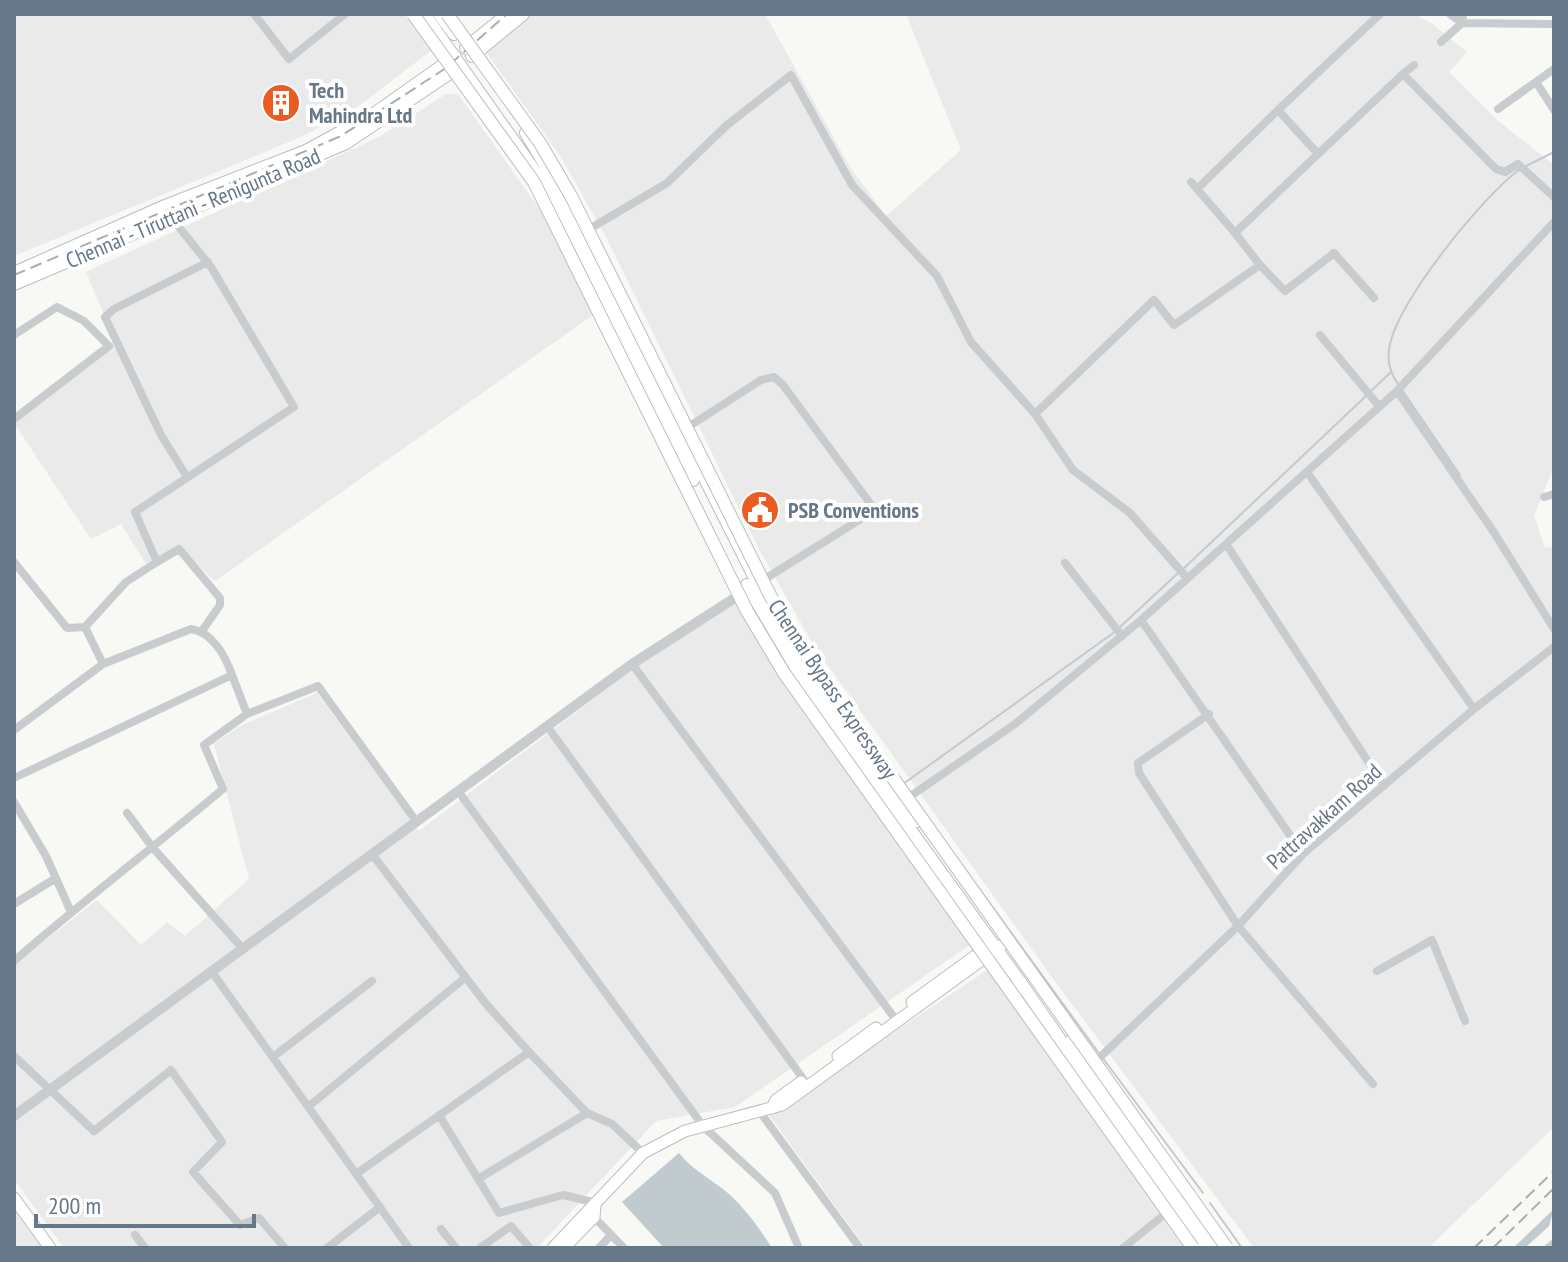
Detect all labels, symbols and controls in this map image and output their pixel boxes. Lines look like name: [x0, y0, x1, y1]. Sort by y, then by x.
place label: Tech Mahindra Ltd: [309, 76, 412, 129]
building icon: Tech Mahindra Ltd: [260, 82, 302, 124]
street label: Chennai - Tiruttani - Renigunta Road: [62, 142, 324, 274]
public building icon: PSB Conventions: [739, 489, 781, 531]
place label: PSB Conventions: [788, 496, 919, 524]
street label: Chennai Bypass Expressway: [762, 594, 904, 785]
street label: Pattravakkam Road: [1261, 757, 1387, 875]
scale bar: [36, 1178, 254, 1228]
text: 200 m: [48, 1190, 101, 1221]

